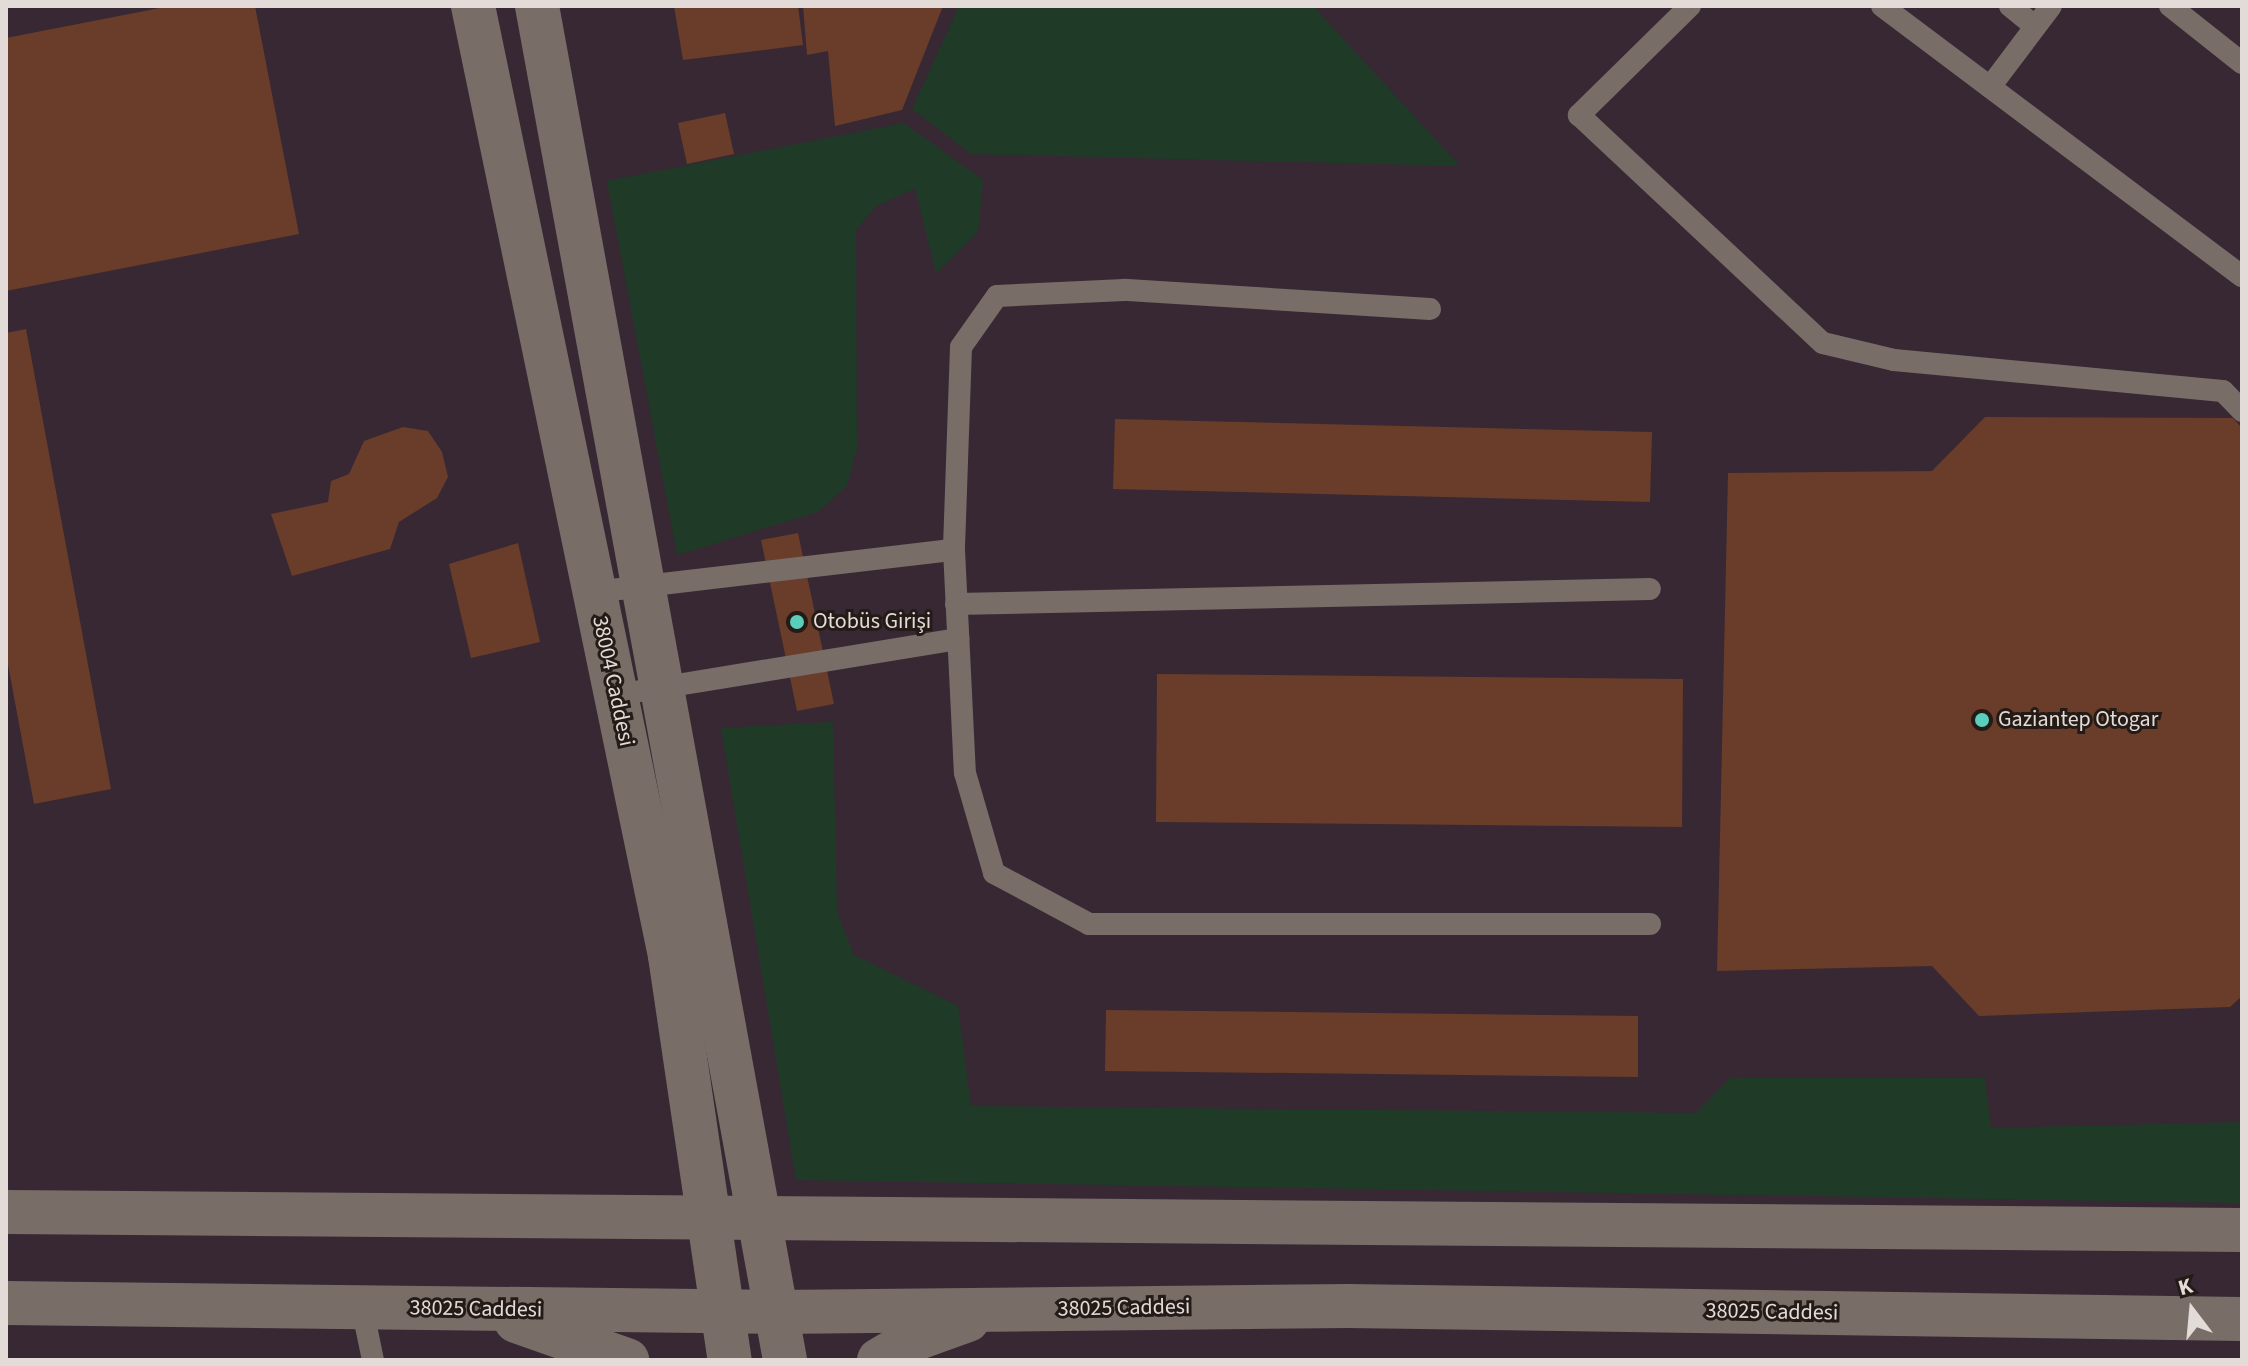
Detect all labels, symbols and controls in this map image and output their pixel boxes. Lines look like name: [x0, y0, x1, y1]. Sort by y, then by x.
place label: Otobüs Girişi: [813, 609, 931, 635]
street label: 38004 Caddesi: [586, 613, 640, 749]
marker: Otobüs Girişi: [788, 613, 806, 631]
place label: Gaziantep Otogar: [1998, 707, 2158, 733]
marker: Gaziantep Otogar: [1973, 711, 1991, 729]
north arrow: [2152, 1270, 2232, 1350]
text: K: [2174, 1270, 2196, 1304]
street label: 38025 Caddesi: [1057, 1294, 1191, 1322]
street label: 38025 Caddesi: [409, 1295, 543, 1323]
street label: 38025 Caddesi: [1705, 1298, 1839, 1326]

